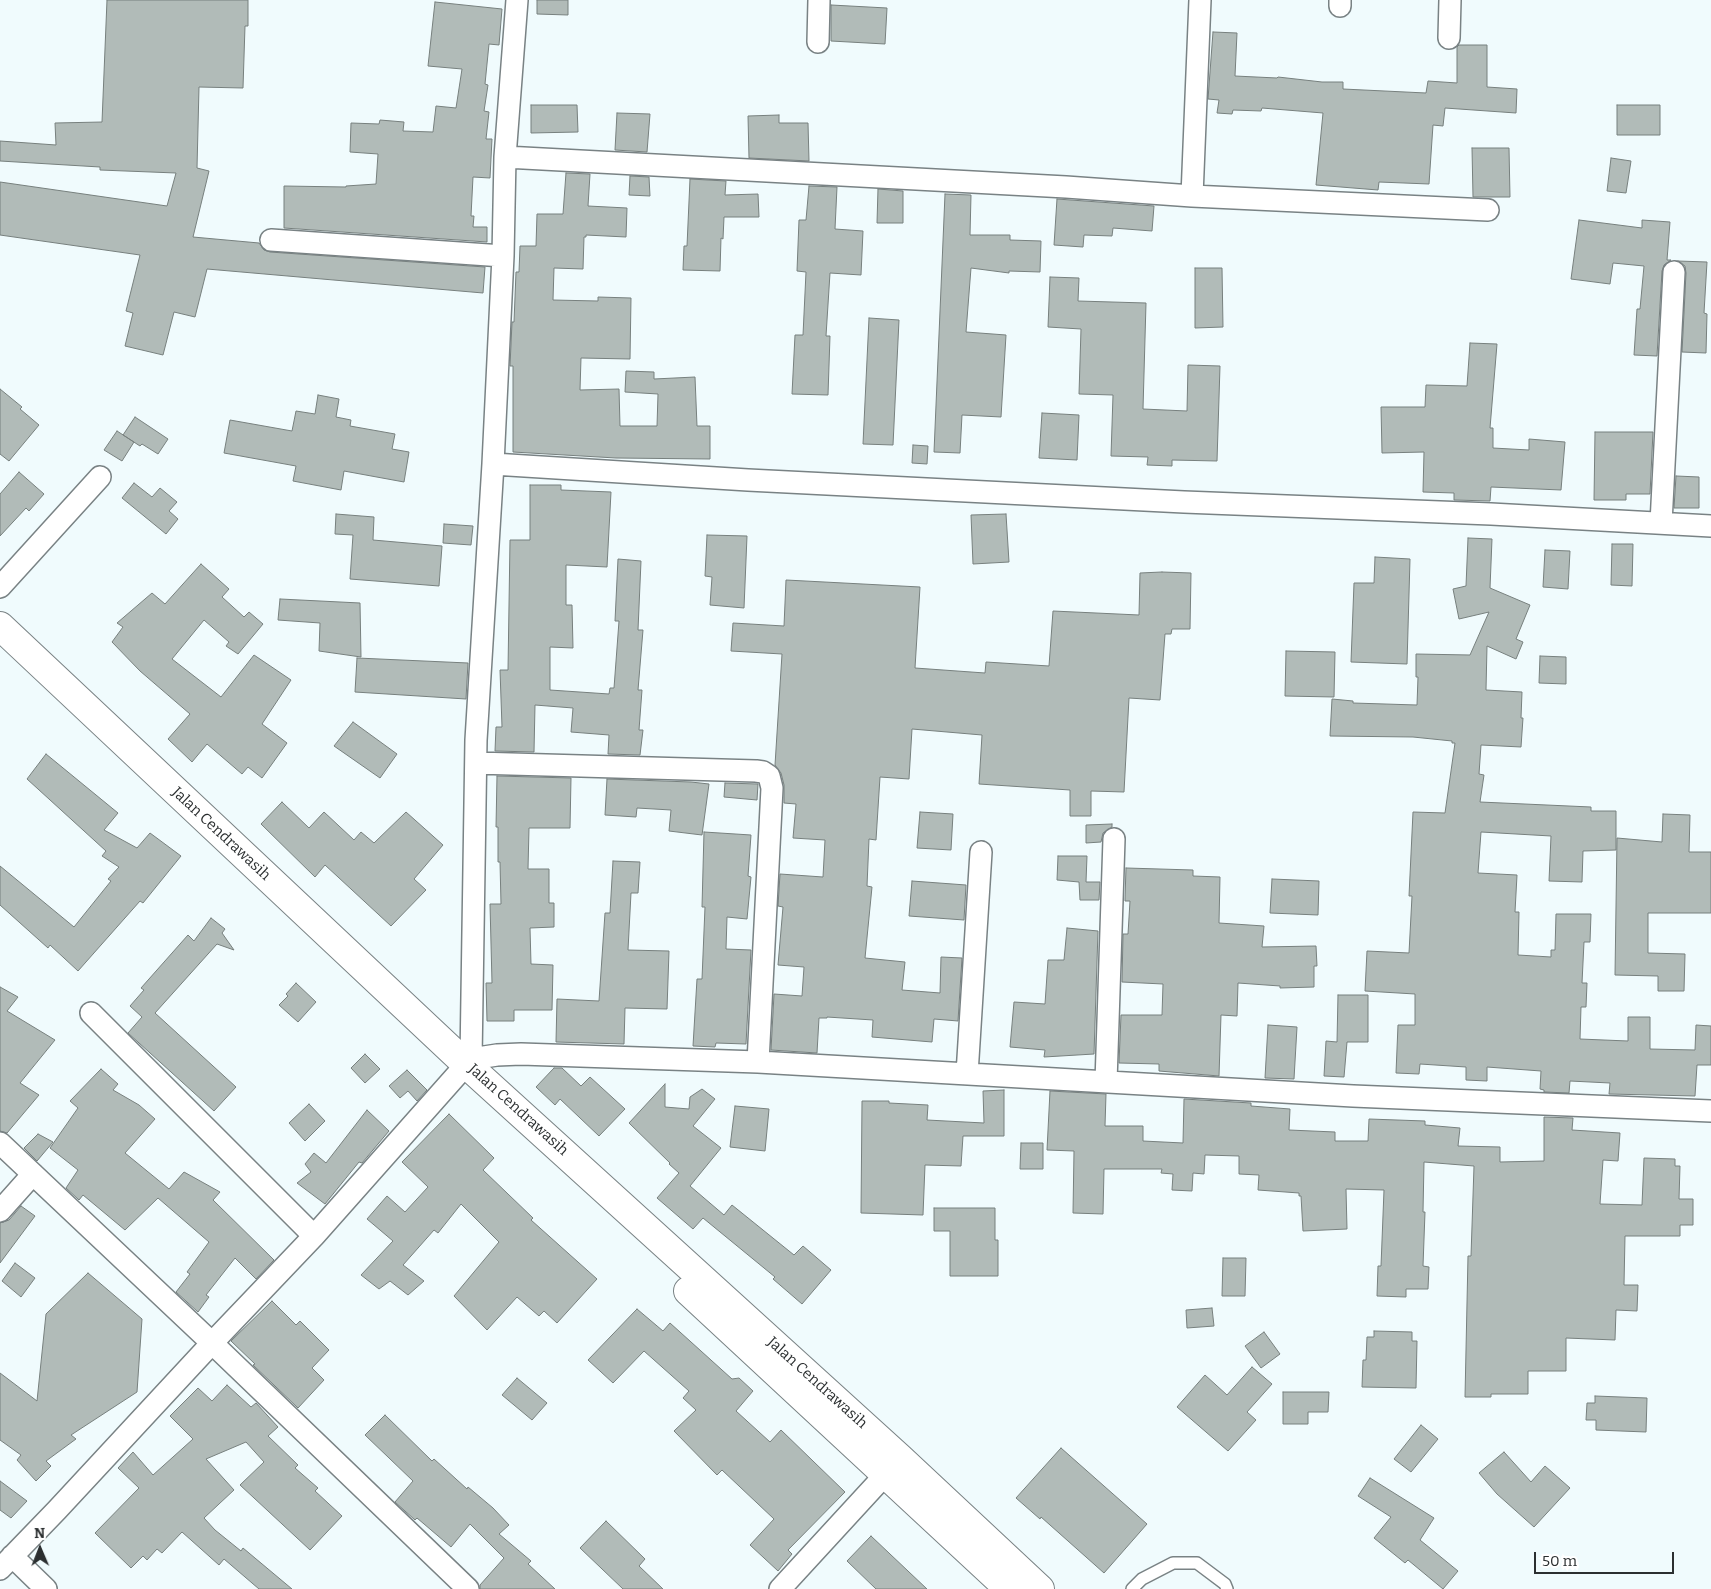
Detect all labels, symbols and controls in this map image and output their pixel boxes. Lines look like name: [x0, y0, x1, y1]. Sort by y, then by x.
street label: Jalan Cendrawasih: [168, 784, 274, 884]
street label: Jalan Cendrawasih: [464, 1060, 572, 1160]
street label: Jalan Cendrawasih: [763, 1333, 871, 1433]
north arrow: [15, 1524, 65, 1574]
text: N: [34, 1525, 45, 1542]
scale bar: [1536, 1542, 1676, 1574]
text: 50 m: [1542, 1552, 1577, 1570]

